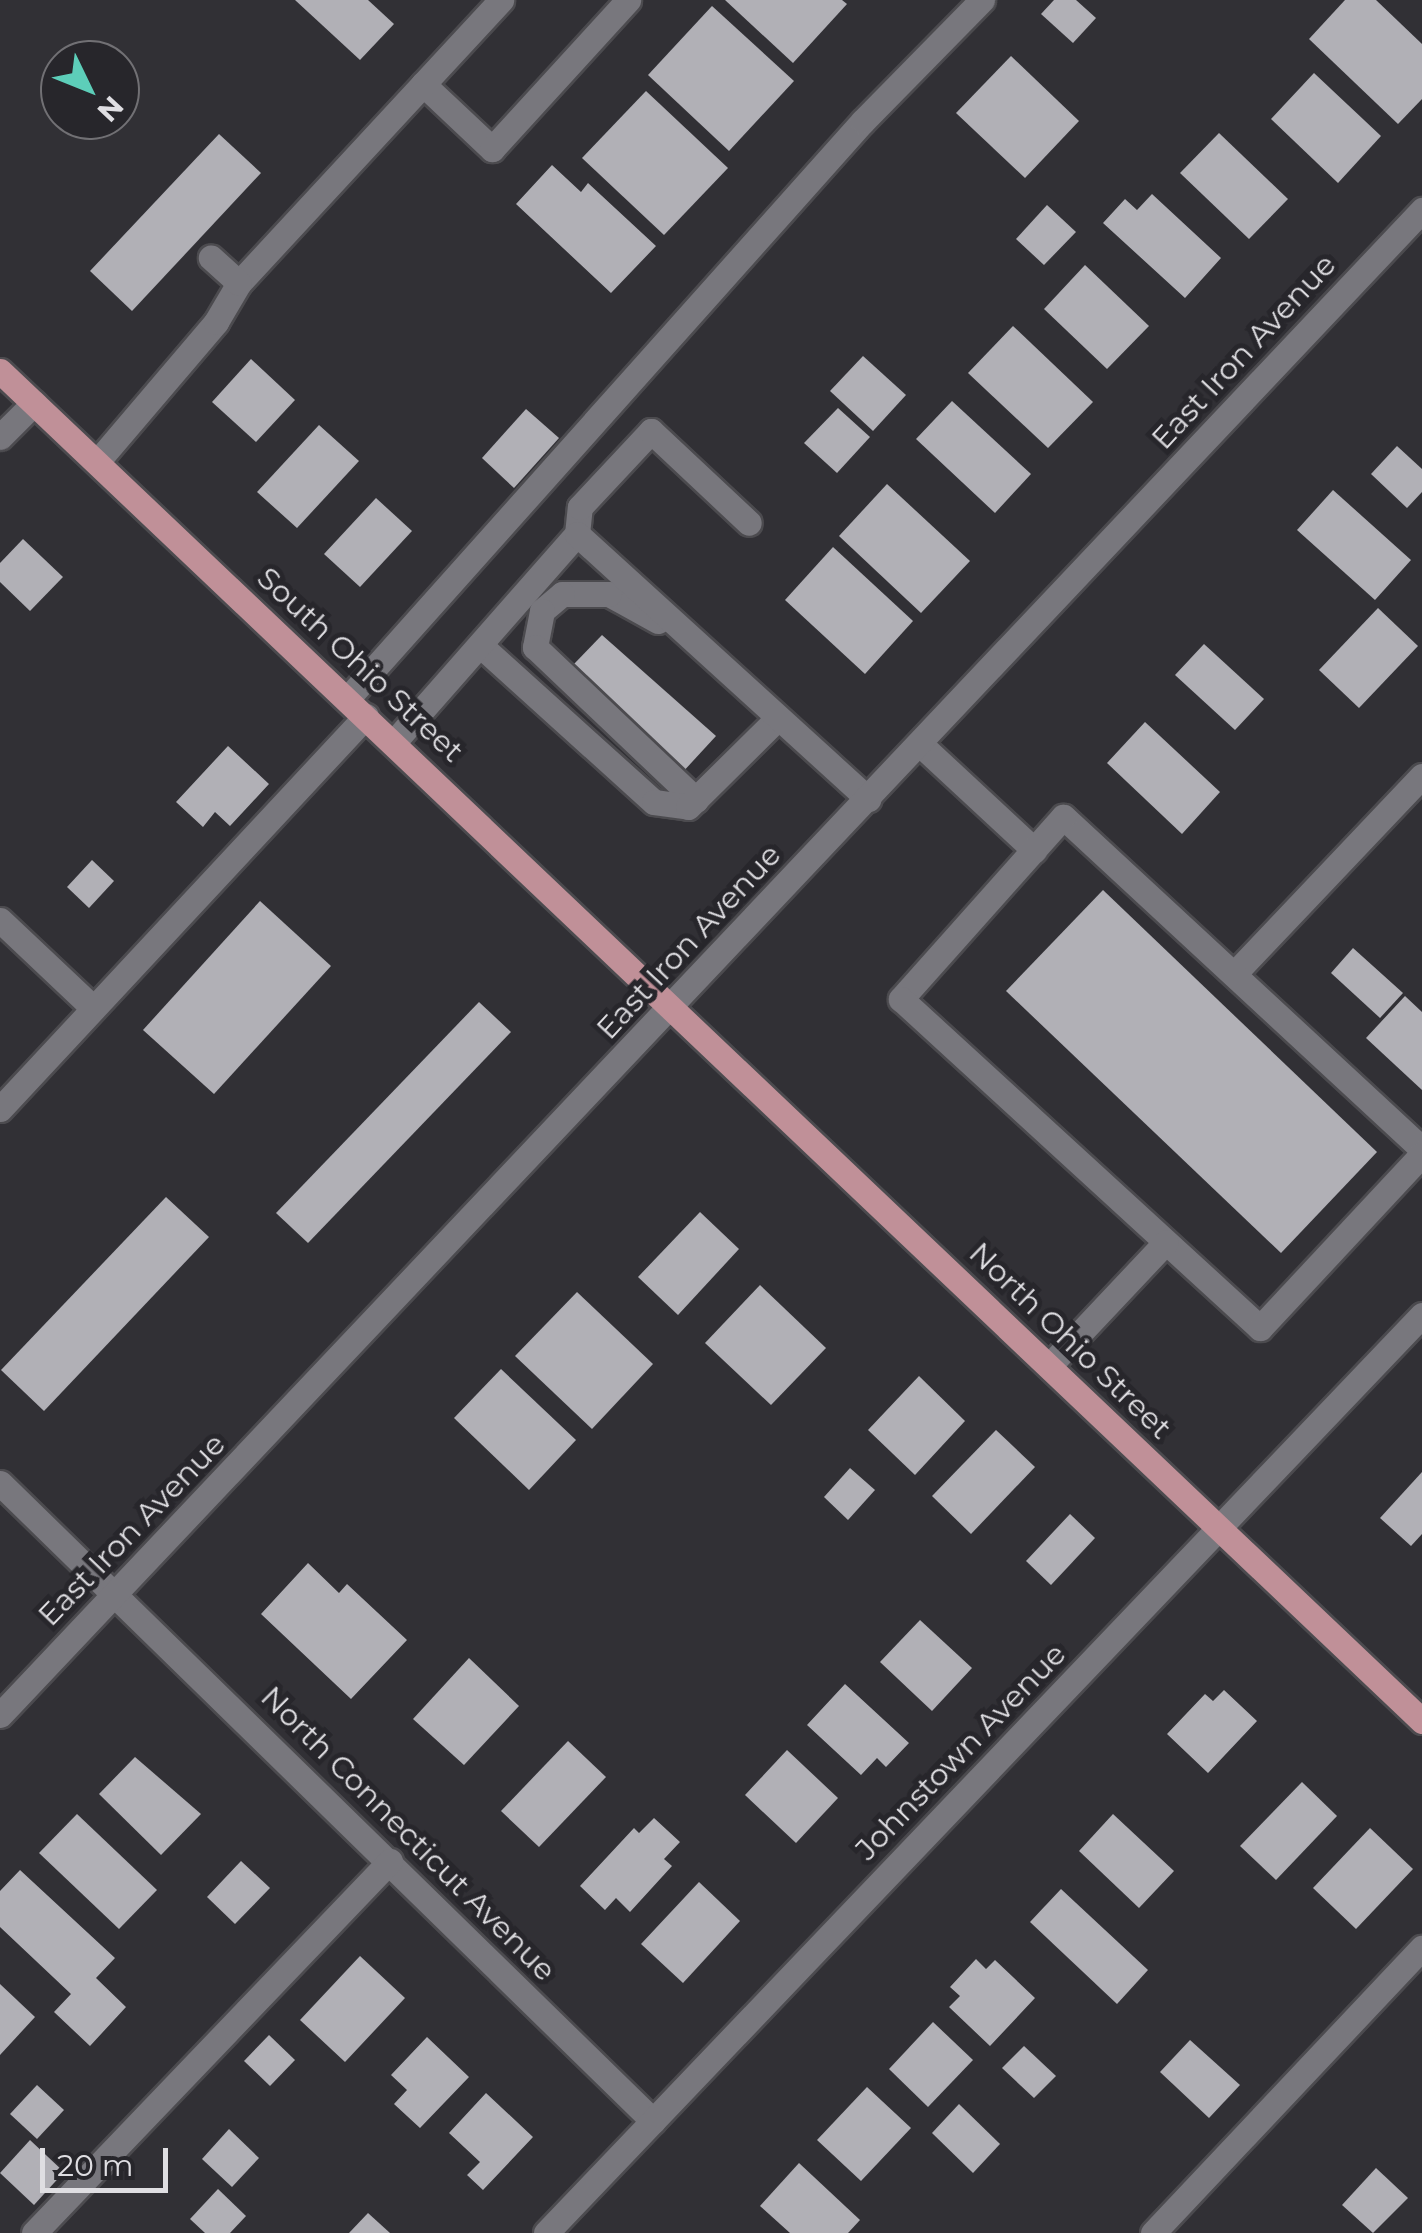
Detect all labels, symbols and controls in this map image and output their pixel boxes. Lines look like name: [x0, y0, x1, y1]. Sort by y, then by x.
north arrow: [40, 40, 140, 140]
text: N: [90, 89, 131, 129]
street label: East Iron Avenue: [1145, 247, 1343, 457]
street label: South Ohio Street: [249, 560, 471, 770]
street label: East Iron Avenue: [590, 837, 788, 1047]
street label: North Ohio Street: [962, 1235, 1178, 1447]
street label: East Iron Avenue: [31, 1426, 233, 1634]
street label: Johnstown Avenue: [848, 1636, 1074, 1868]
street label: North Connecticut Avenue: [253, 1679, 563, 1989]
scale bar: [45, 2128, 172, 2190]
text: 20 m: [57, 2147, 134, 2184]

